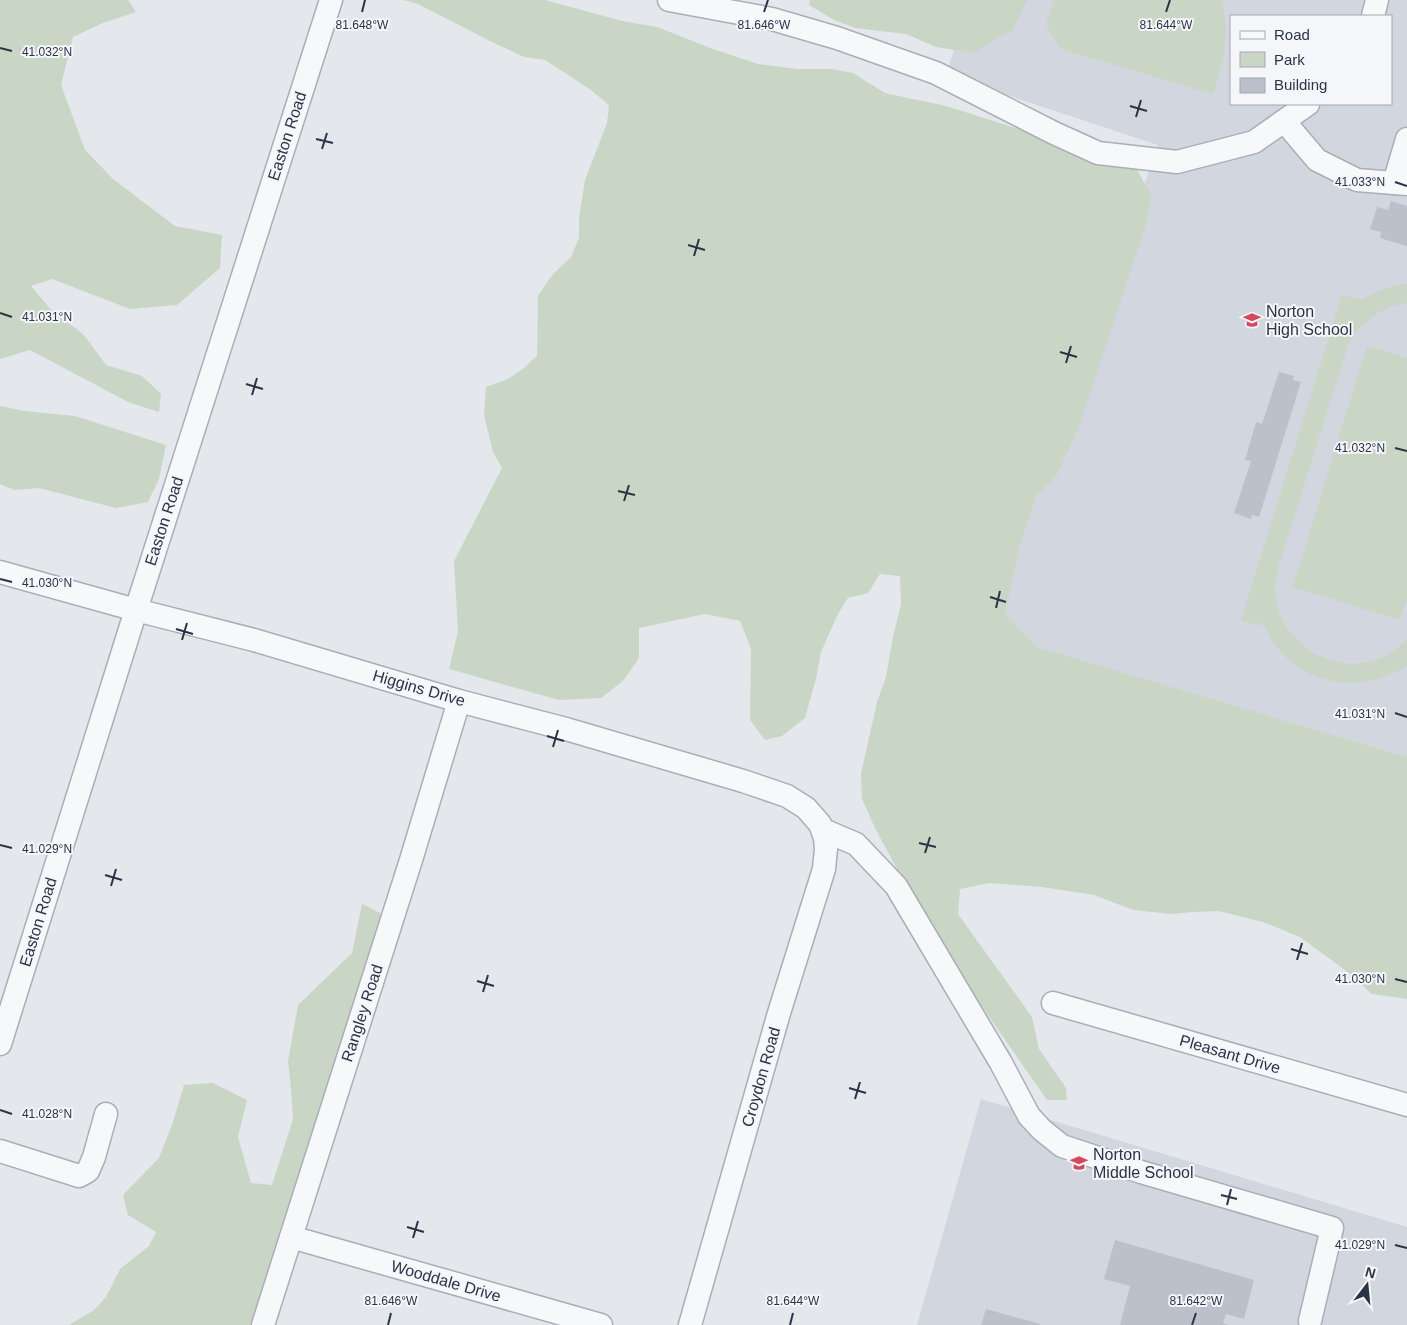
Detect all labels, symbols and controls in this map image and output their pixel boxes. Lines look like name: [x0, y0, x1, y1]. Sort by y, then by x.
legend: [1230, 15, 1392, 105]
text: 81.648°W: [336, 18, 389, 32]
text: 81.646°W: [738, 18, 791, 32]
text: 81.644°W: [1140, 18, 1193, 32]
text: Road: [1274, 26, 1310, 43]
text: 41.032°N: [22, 45, 72, 59]
text: Park: [1274, 51, 1305, 68]
text: Building: [1274, 76, 1327, 93]
street label: Easton Road: [265, 89, 309, 183]
text: 41.033°N: [1335, 175, 1385, 189]
place label: Norton High School: [1266, 303, 1352, 338]
text: 41.031°N: [22, 310, 72, 324]
school or university icon: Norton High School: [1242, 310, 1262, 330]
text: 41.032°N: [1335, 441, 1385, 455]
street label: Easton Road: [142, 474, 186, 568]
text: 41.030°N: [22, 576, 72, 590]
street label: Higgins Drive: [371, 667, 467, 709]
text: 41.031°N: [1335, 707, 1385, 721]
text: 41.029°N: [22, 842, 72, 856]
street label: Easton Road: [16, 875, 60, 969]
street label: Rangley Road: [338, 962, 386, 1064]
text: 41.030°N: [1335, 972, 1385, 986]
street label: Croydon Road: [739, 1025, 783, 1129]
street label: Pleasant Drive: [1178, 1031, 1282, 1077]
text: 41.028°N: [22, 1107, 72, 1121]
place label: Norton Middle School: [1093, 1146, 1194, 1181]
school or university icon: Norton Middle School: [1069, 1153, 1089, 1173]
text: 41.029°N: [1335, 1238, 1385, 1252]
street label: Wooddale Drive: [389, 1257, 503, 1305]
north arrow: [1342, 1260, 1392, 1310]
text: N: [1364, 1263, 1378, 1282]
text: 81.646°W: [365, 1294, 418, 1308]
text: 81.644°W: [767, 1294, 820, 1308]
text: 81.642°W: [1170, 1294, 1223, 1308]

